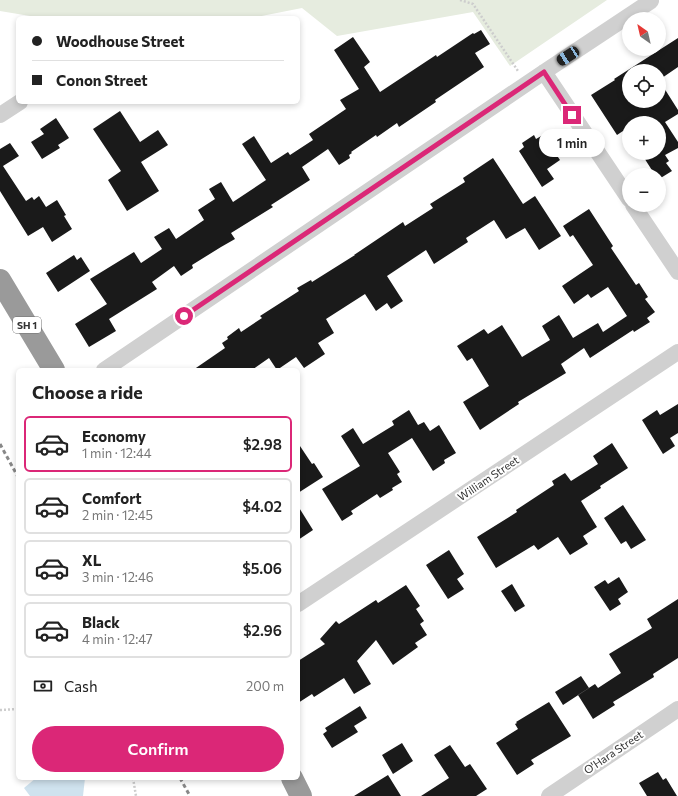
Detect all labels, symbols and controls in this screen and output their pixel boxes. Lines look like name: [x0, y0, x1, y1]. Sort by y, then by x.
north arrow: [622, 12, 666, 56]
map controls: [622, 12, 666, 212]
text: Woodhouse Street: [56, 32, 185, 50]
car: [555, 44, 581, 68]
button: locate: [622, 64, 666, 108]
text: Conon Street: [56, 71, 148, 89]
route end: [563, 106, 581, 124]
button: +: [622, 116, 666, 160]
callout: 1 min: [539, 129, 605, 157]
text: 1 min: [557, 135, 587, 151]
button: −: [622, 168, 666, 212]
route start: [175, 307, 193, 325]
road number: SH 1: [13, 317, 41, 333]
text: Choose a ride: [32, 381, 143, 403]
icon: car: [34, 426, 70, 462]
text: Economy: [82, 427, 146, 445]
text: $2.98: [243, 435, 282, 453]
text: 1 min · 12:44: [82, 445, 152, 461]
street label: William Street: [455, 452, 521, 503]
icon: car: [34, 488, 70, 524]
text: Comfort: [82, 489, 142, 507]
text: $4.02: [242, 497, 282, 515]
text: 2 min · 12:45: [82, 507, 153, 523]
icon: car: [34, 550, 70, 586]
text: XL: [82, 551, 101, 569]
text: $5.06: [242, 559, 282, 577]
text: 3 min · 12:46: [82, 569, 154, 585]
icon: car: [34, 612, 70, 648]
text: Black: [82, 613, 120, 631]
text: $2.96: [243, 621, 282, 639]
text: 4 min · 12:47: [82, 631, 153, 647]
icon: cash: [32, 675, 54, 697]
text: Cash: [64, 677, 98, 695]
text: 200 m: [246, 678, 284, 694]
button: Confirm: [32, 726, 284, 772]
street label: O'Hara Street: [581, 727, 645, 777]

